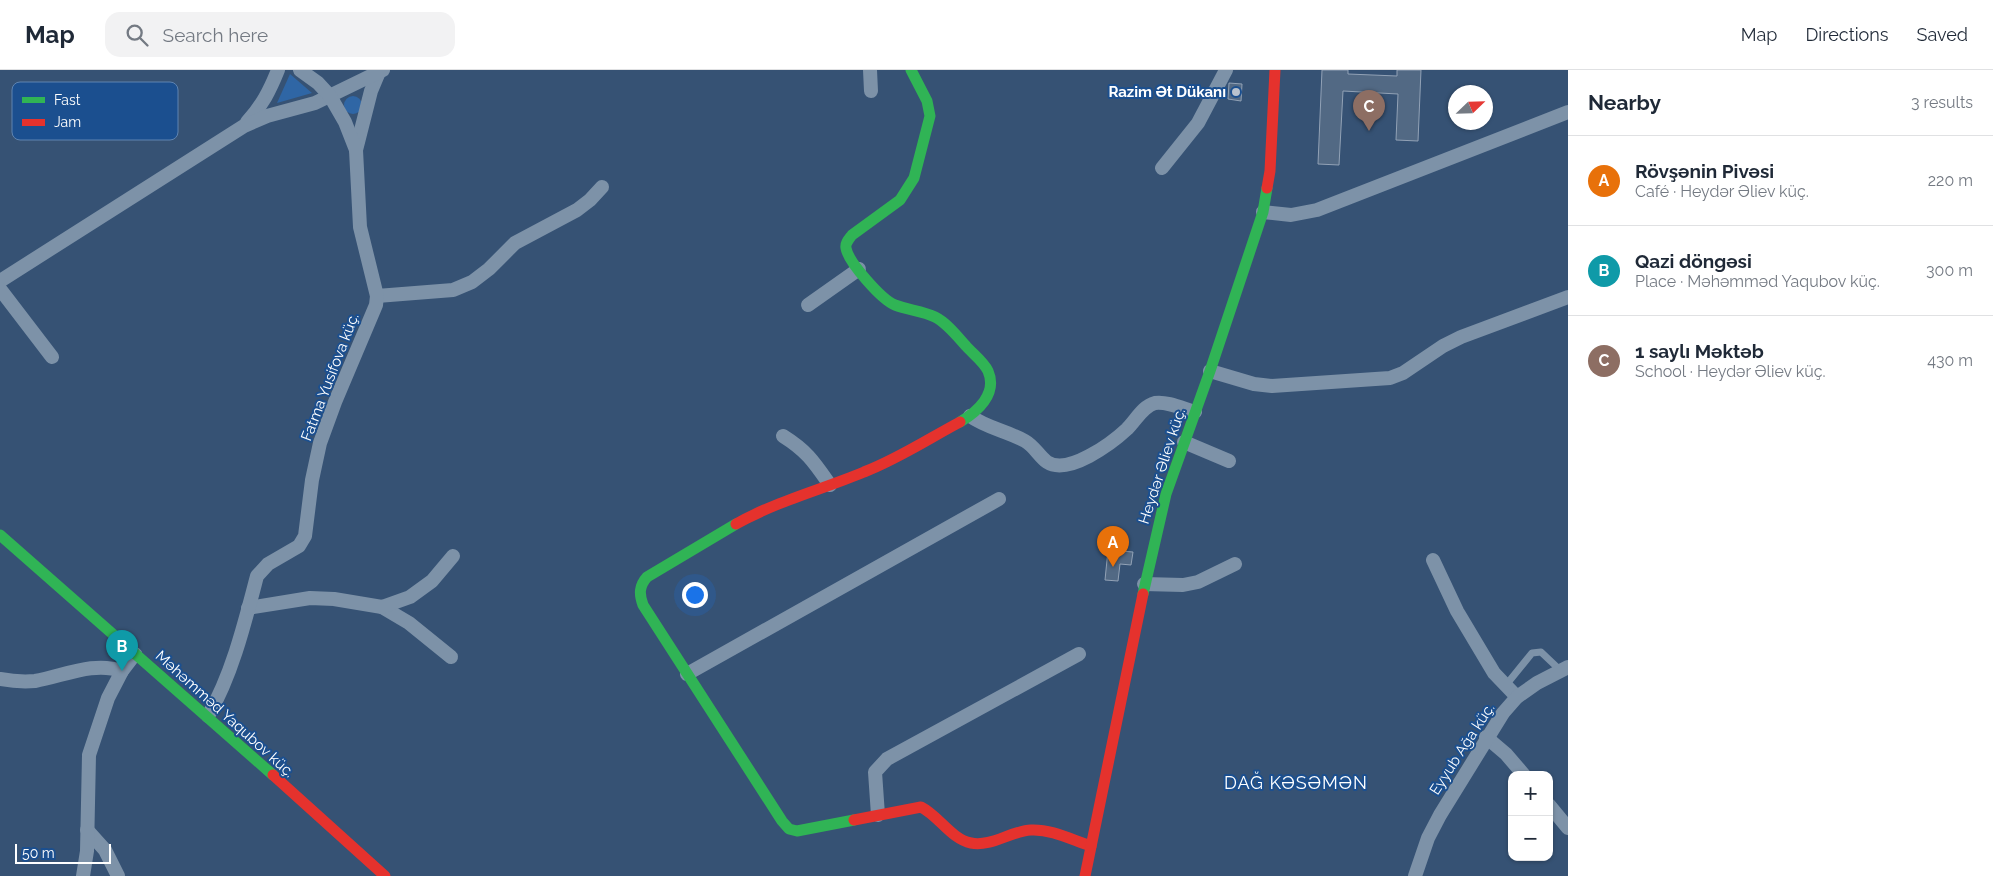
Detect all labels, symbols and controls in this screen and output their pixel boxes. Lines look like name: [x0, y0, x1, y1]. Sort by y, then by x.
search box: [105, 12, 455, 57]
text: Map: [25, 20, 75, 49]
icon: search: [123, 21, 151, 49]
text: Search here: [163, 24, 268, 46]
text: Map: [1741, 24, 1777, 45]
text: Directions: [1805, 24, 1889, 45]
text: Saved: [1917, 24, 1968, 45]
legend: [12, 82, 178, 140]
place label: Razim Ət Dükanı: [1108, 83, 1226, 101]
north arrow: [1448, 85, 1493, 130]
marker: Razim Ət Dükanı: [1230, 86, 1242, 98]
pin: C: [1353, 90, 1385, 131]
text: Nearby: [1588, 90, 1661, 115]
text: Fast: [54, 92, 81, 108]
text: 3 results: [1911, 93, 1973, 112]
text: Jam: [54, 114, 81, 130]
text: Rövşənin Pivəsi: [1635, 160, 1774, 182]
text: A: [1599, 171, 1609, 190]
text: 220 m: [1928, 171, 1973, 190]
text: Café · Heydər Əliev küç.: [1635, 182, 1809, 201]
text: Qazi döngəsi: [1635, 250, 1752, 272]
text: B: [1599, 261, 1609, 280]
text: 300 m: [1926, 261, 1973, 280]
text: Place · Məhəmməd Yaqubov küç.: [1635, 272, 1880, 291]
street label: Fatma Yusifova küç.: [297, 310, 363, 444]
text: 1 saylı Məktəb: [1635, 340, 1764, 362]
text: C: [1599, 351, 1609, 370]
text: 430 m: [1927, 351, 1973, 370]
text: School · Heydər Əliev küç.: [1635, 362, 1826, 381]
street label: Heydər Əliev küç.: [1135, 406, 1189, 526]
pin: A: [1097, 526, 1129, 567]
your location: [682, 582, 708, 608]
pin: B: [106, 630, 138, 671]
street label: Məhəmməd Yaqubov küç.: [152, 647, 298, 781]
street label: Eyyub Ağa küç.: [1426, 700, 1498, 798]
district label: DAĞ KƏSƏMƏN: [1224, 771, 1368, 793]
map controls: [1508, 771, 1553, 861]
button: +: [1508, 771, 1553, 816]
button: −: [1508, 816, 1553, 861]
scale bar: [15, 841, 111, 864]
text: 50 m: [22, 845, 55, 861]

